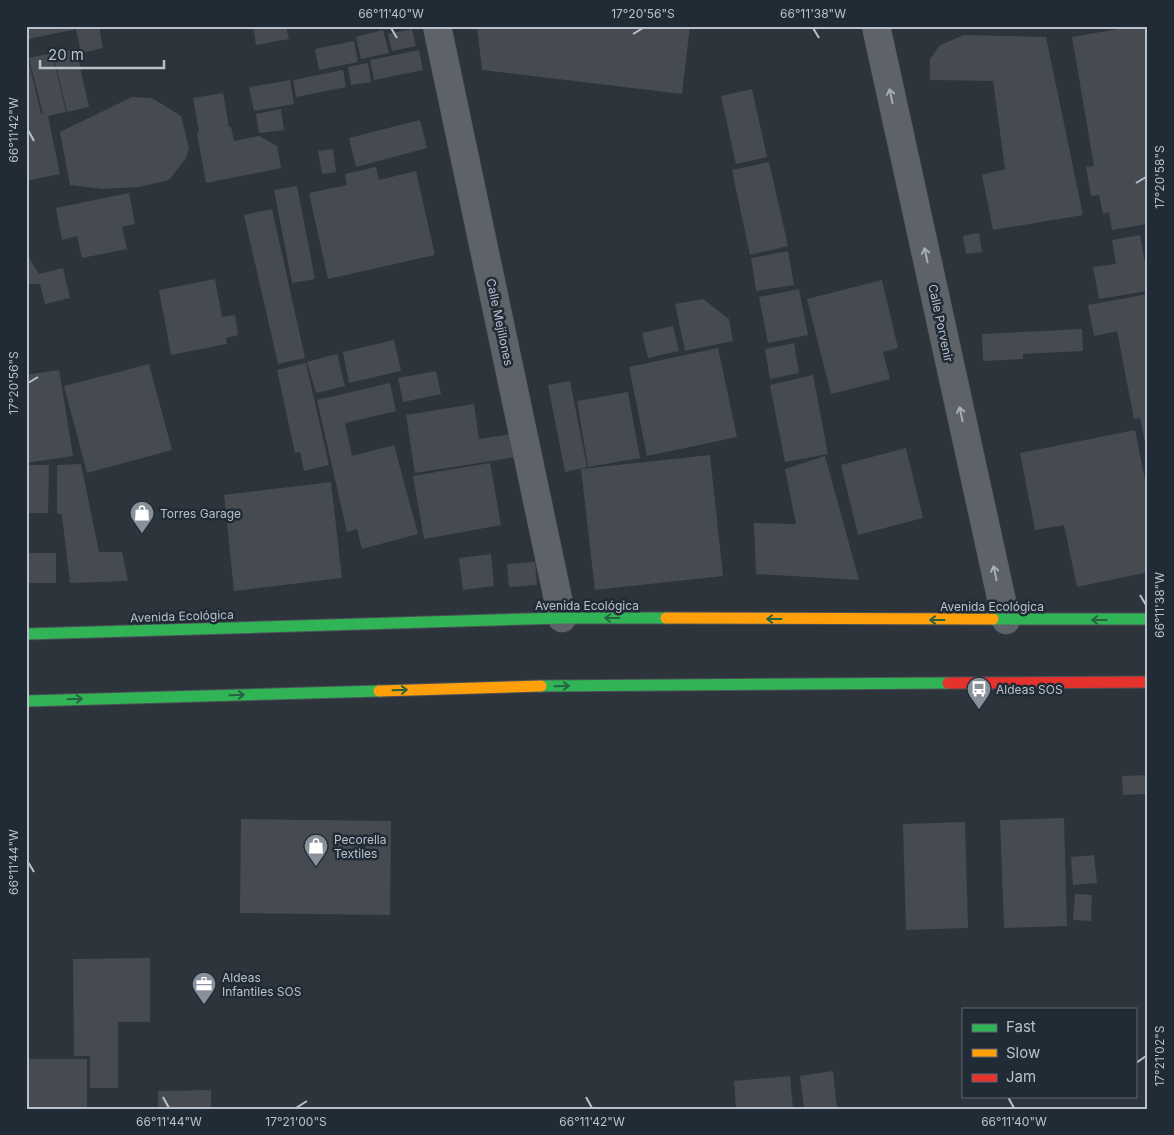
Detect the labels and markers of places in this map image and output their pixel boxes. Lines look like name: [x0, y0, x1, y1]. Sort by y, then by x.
shop icon: Torres Garage: [129, 500, 155, 534]
place label: Torres Garage: [160, 506, 241, 521]
bus stop icon: Aldeas SOS: [966, 676, 992, 710]
place label: Aldeas SOS: [996, 682, 1063, 697]
place label: Pecorella Textiles: [334, 832, 387, 861]
shop icon: Pecorella Textiles: [303, 833, 329, 867]
place label: Aldeas Infantiles SOS: [222, 970, 302, 999]
office icon: Aldeas Infantiles SOS: [191, 971, 217, 1005]

